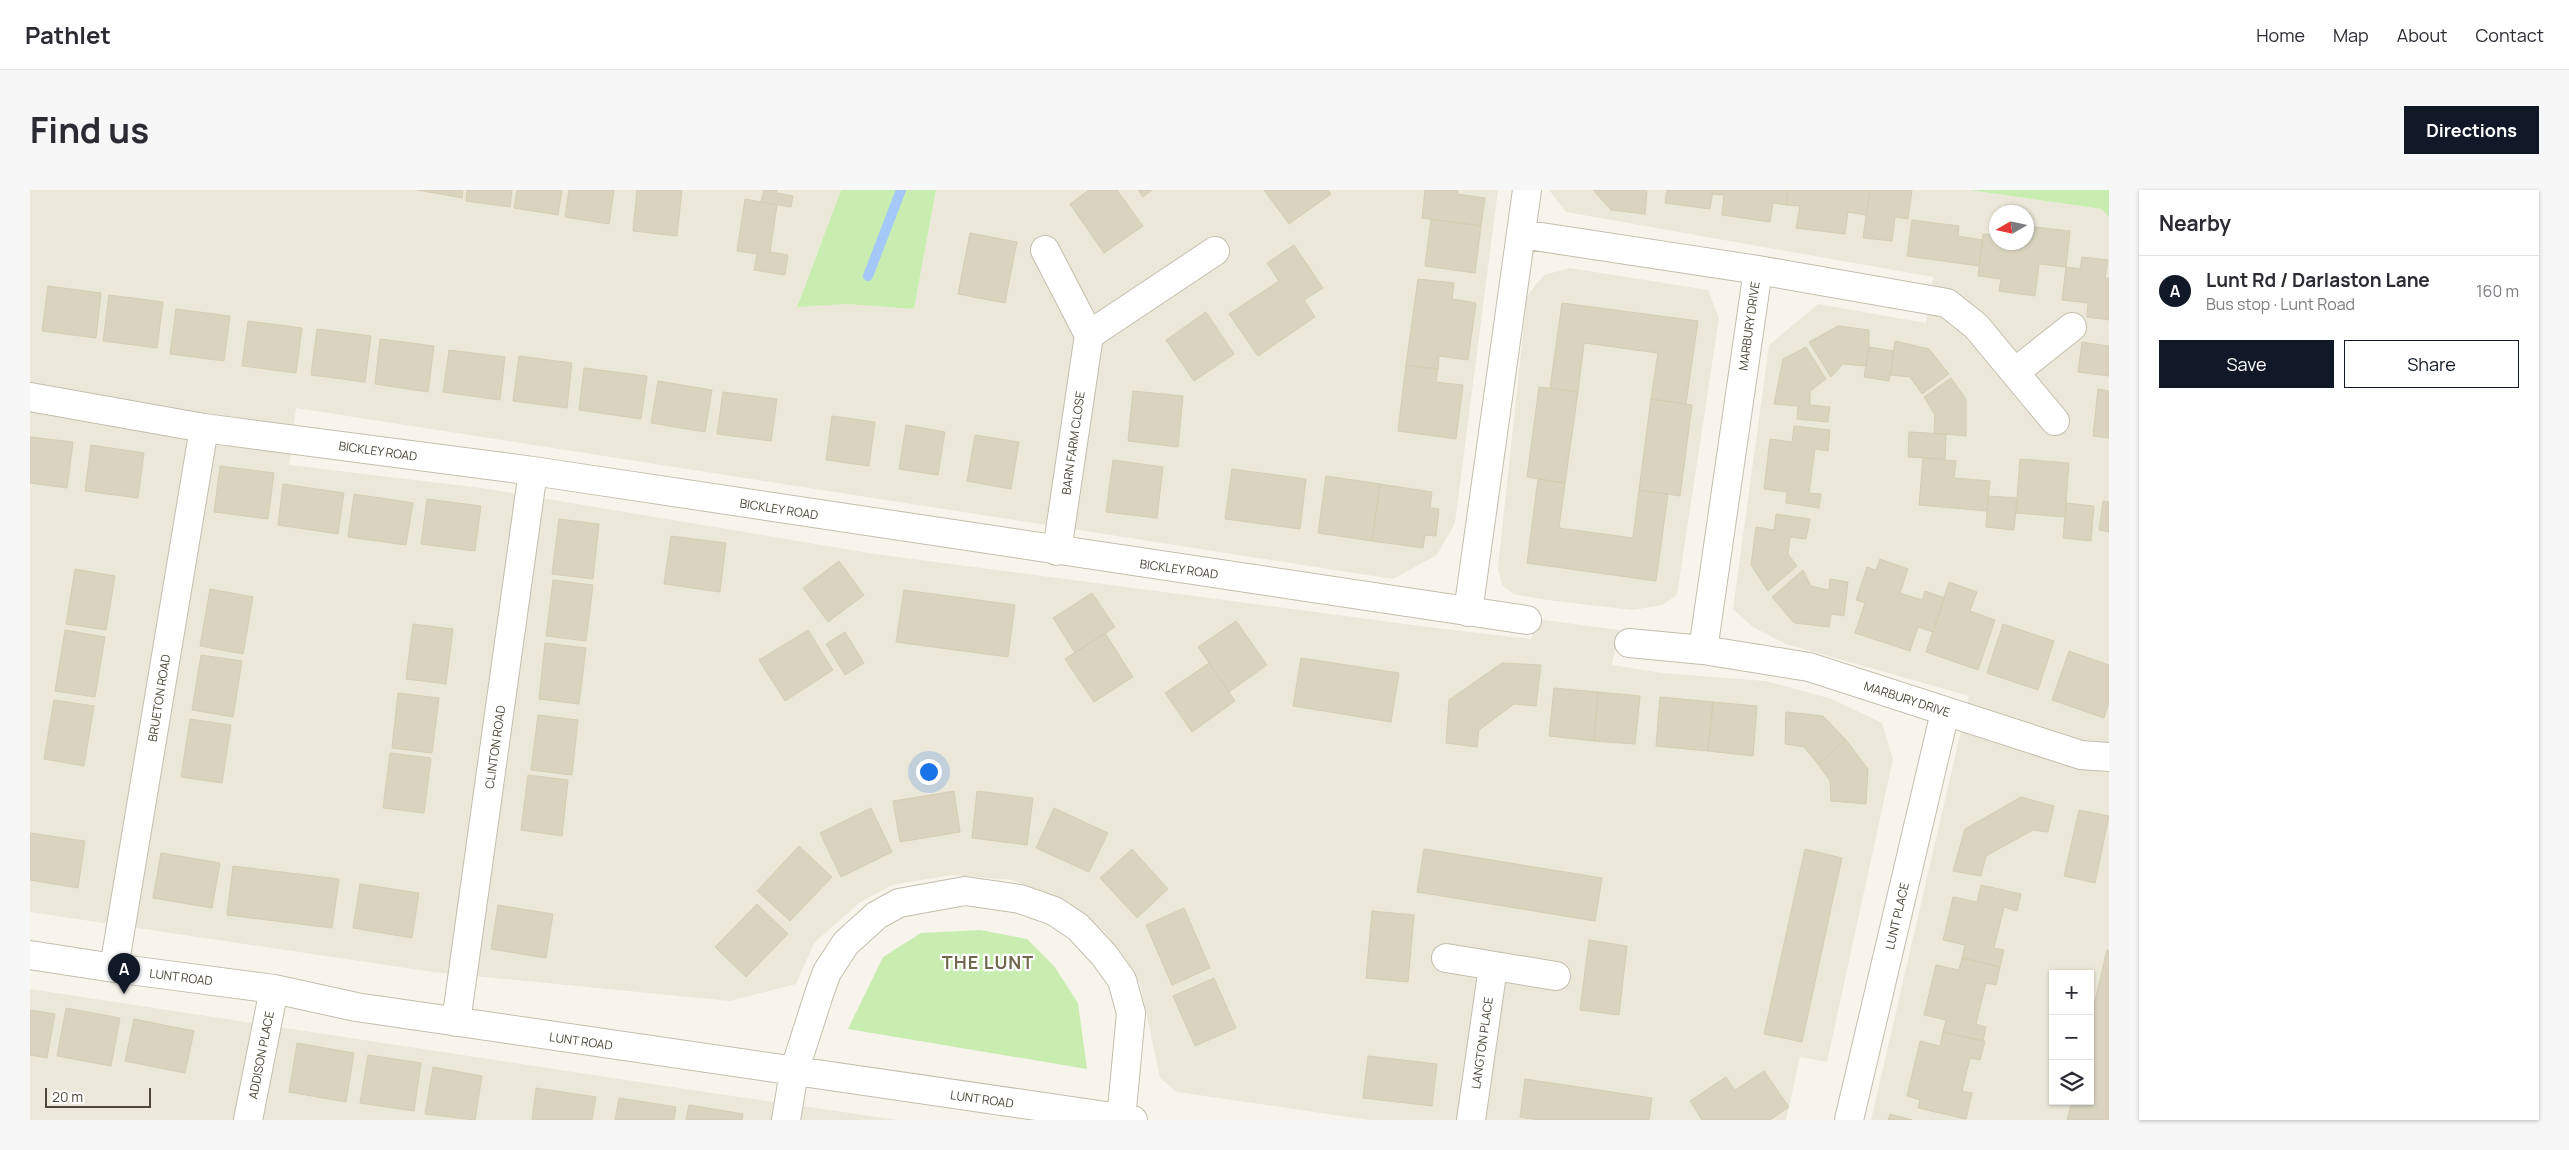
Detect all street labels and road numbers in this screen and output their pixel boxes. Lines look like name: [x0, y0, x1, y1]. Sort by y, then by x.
street label: MARBURY DRIVE: [1734, 280, 1764, 372]
street label: BARN FARM CLOSE: [1057, 390, 1089, 496]
street label: BICKLEY ROAD: [338, 437, 418, 465]
street label: BICKLEY ROAD: [739, 494, 819, 524]
street label: BICKLEY ROAD: [1139, 555, 1219, 583]
street label: BRUETON ROAD: [144, 653, 174, 743]
street label: MARBURY DRIVE: [1862, 677, 1952, 721]
street label: CLINTON ROAD: [481, 704, 509, 790]
street label: LUNT PLACE: [1881, 881, 1913, 951]
street label: LUNT ROAD: [148, 965, 214, 989]
street label: LANGTON PLACE: [1467, 996, 1497, 1090]
street label: ADDISON PLACE: [244, 1009, 278, 1100]
street label: LUNT ROAD: [548, 1028, 614, 1054]
street label: LUNT ROAD: [949, 1086, 1015, 1112]

